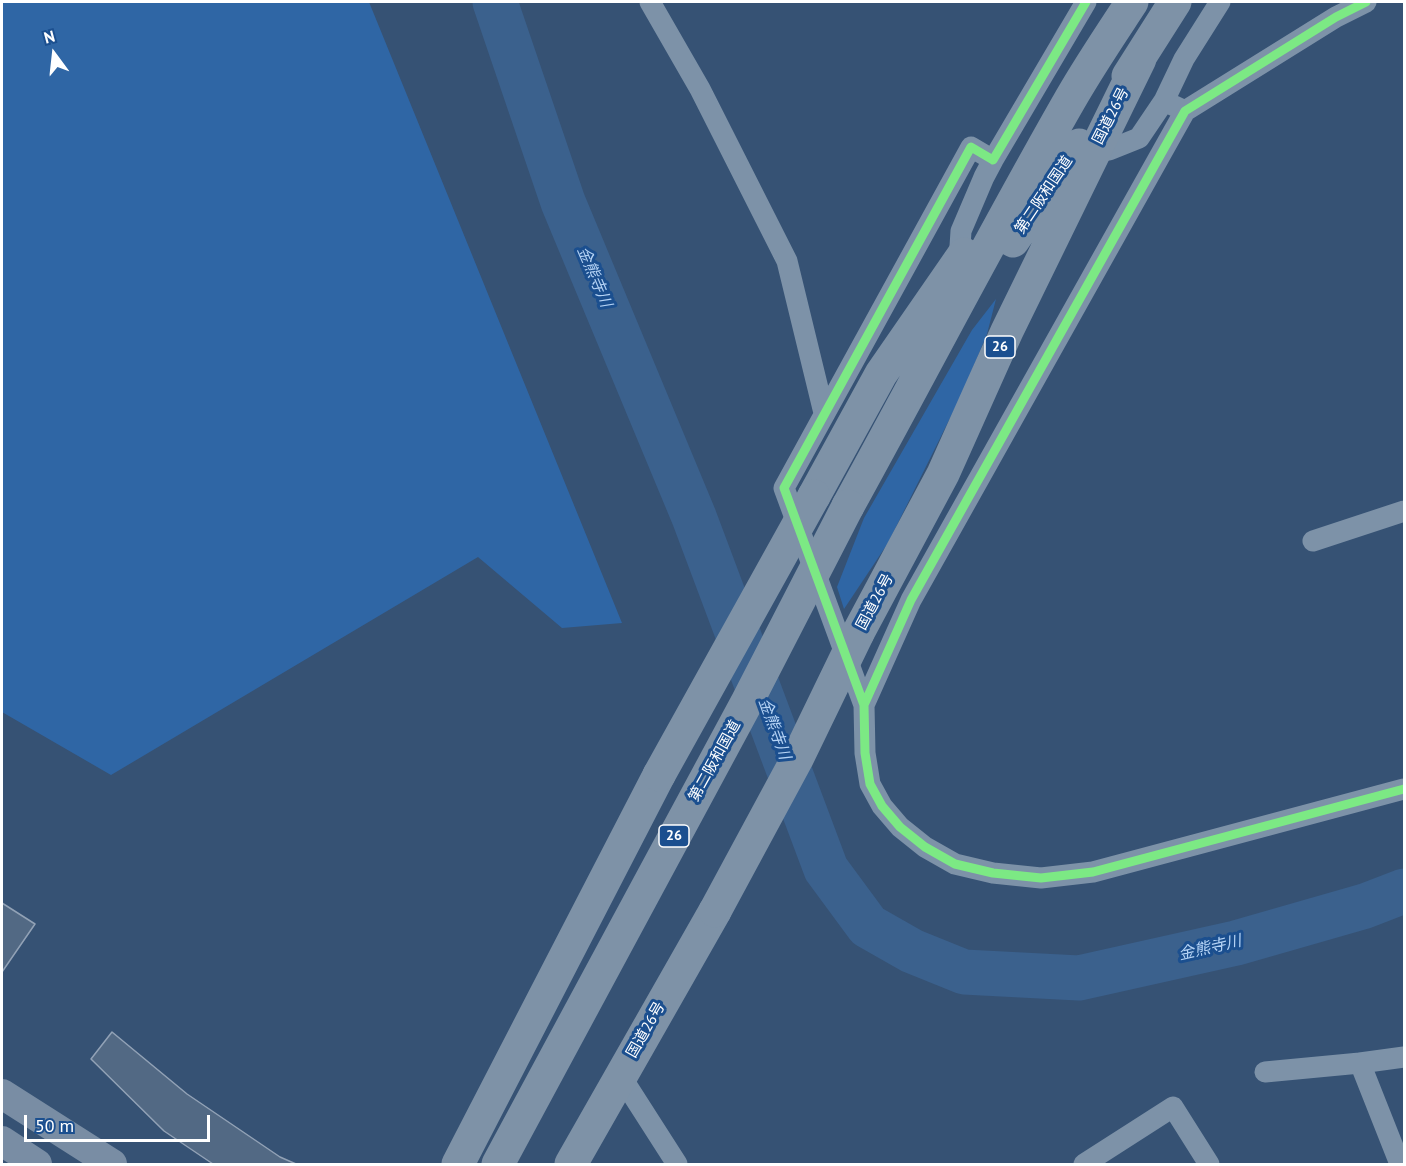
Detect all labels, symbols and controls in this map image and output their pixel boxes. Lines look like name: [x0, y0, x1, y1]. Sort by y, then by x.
north arrow: [24, 24, 84, 84]
text: N: [42, 26, 57, 48]
street label: 国道26号: [1089, 85, 1133, 147]
street label: 第二阪和国道: [1011, 153, 1077, 237]
water label: 金熊寺川: [573, 244, 615, 310]
road number: 26: [985, 336, 1015, 358]
street label: 国道26号: [853, 571, 897, 633]
water label: 金熊寺川: [754, 696, 794, 762]
street label: 第二阪和国道: [685, 717, 745, 805]
road number: 26: [659, 825, 689, 847]
water label: 金熊寺川: [1177, 931, 1243, 965]
street label: 国道26号: [623, 999, 669, 1061]
scale bar: [27, 1103, 213, 1141]
text: 50 m: [35, 1114, 74, 1137]

